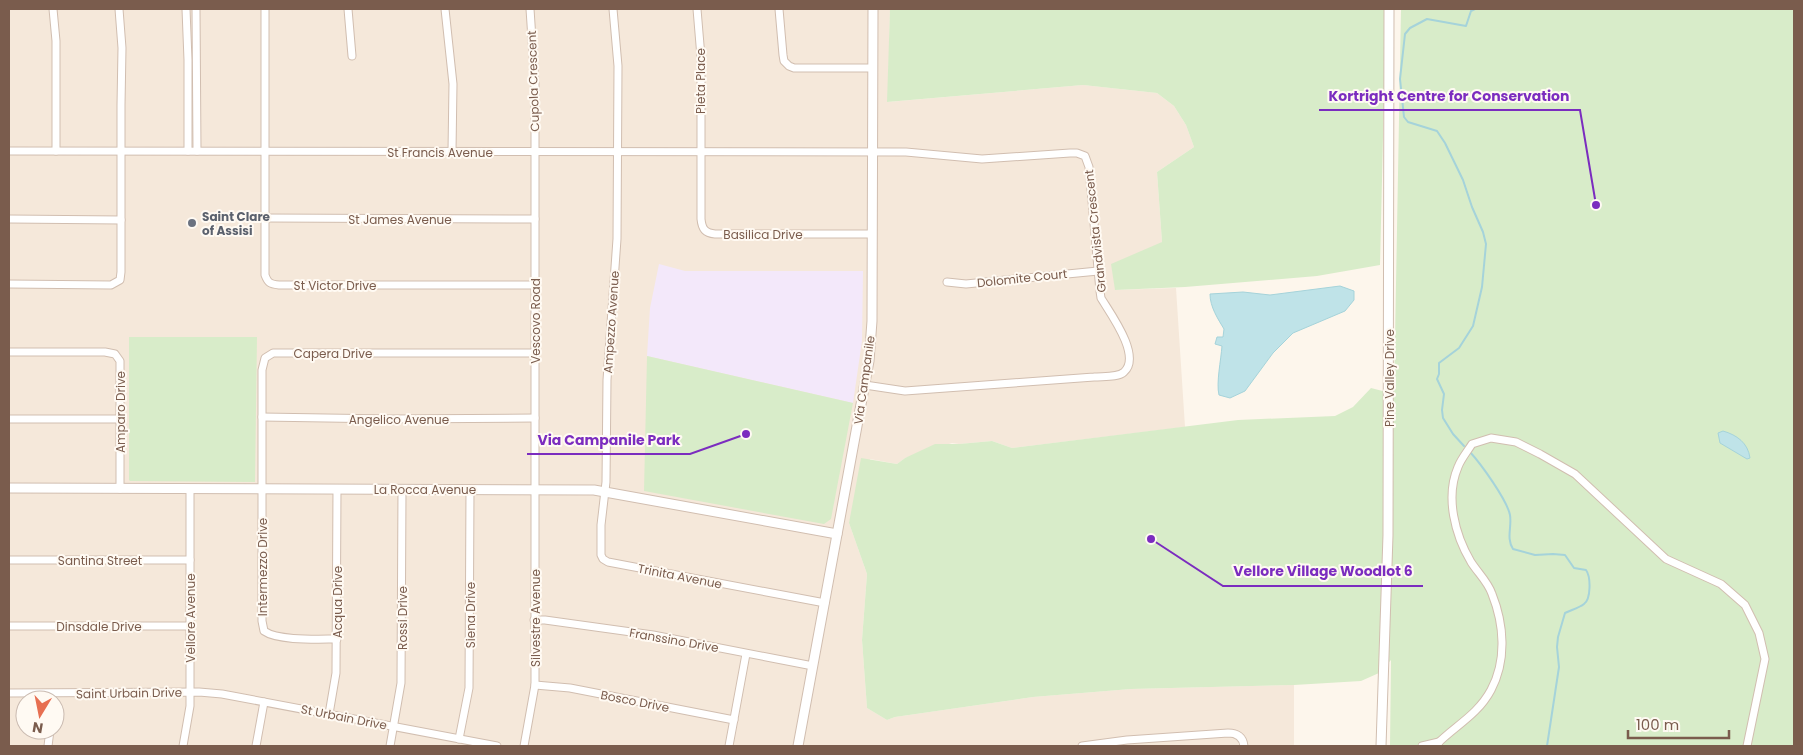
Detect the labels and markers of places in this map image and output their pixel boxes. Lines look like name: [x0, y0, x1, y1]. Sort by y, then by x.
callout: Kortright Centre for Conservation: [1319, 81, 1580, 110]
place label: Saint Clare of Assisi: [202, 208, 271, 239]
marker: Saint Clare of Assisi: [186, 217, 198, 229]
callout: Via Campanile Park: [527, 425, 690, 454]
callout: Vellore Village Woodlot 6: [1223, 557, 1423, 586]

